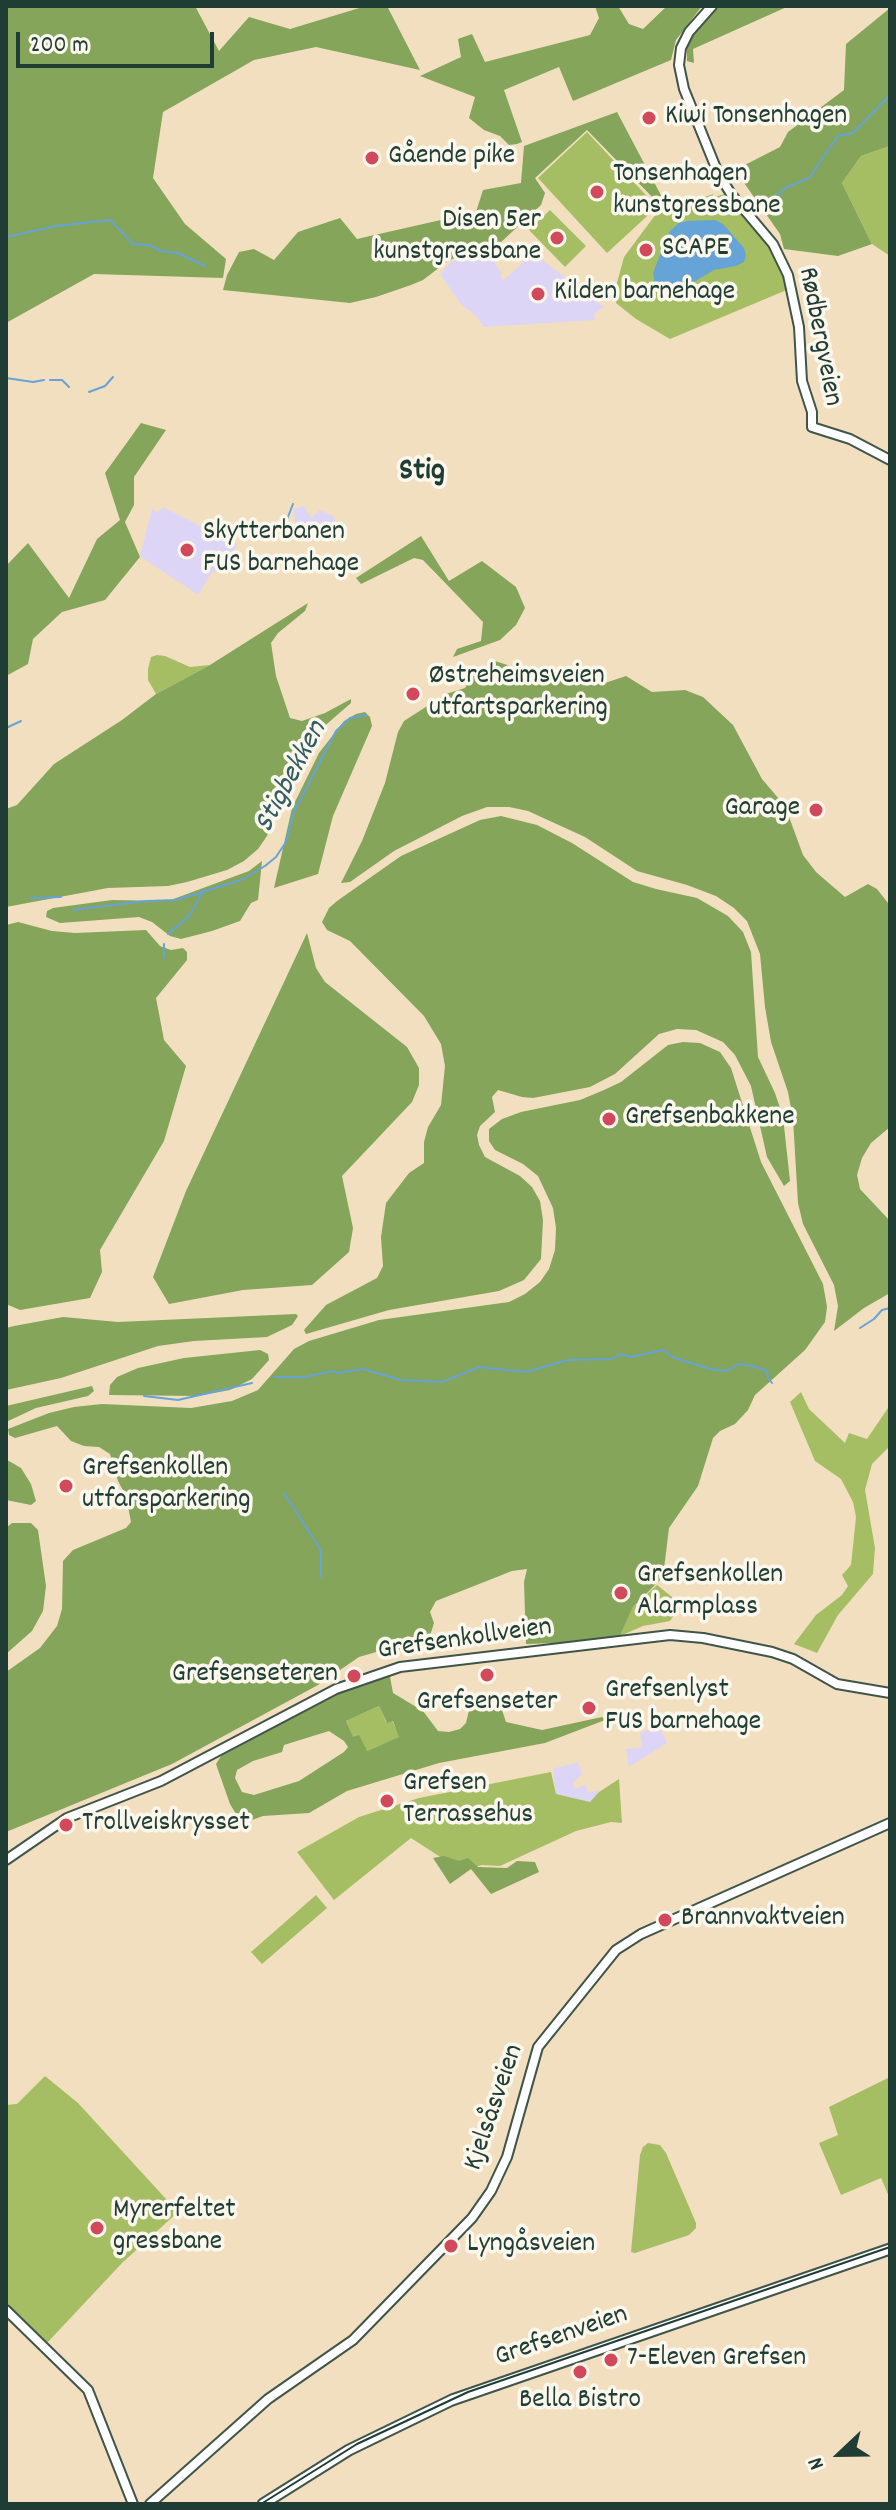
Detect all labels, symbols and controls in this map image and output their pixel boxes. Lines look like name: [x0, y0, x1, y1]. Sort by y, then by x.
scale bar: [20, 16, 218, 66]
text: 200 m: [30, 29, 89, 63]
place label: Kiwi Tonsenhagen: [665, 101, 847, 135]
marker: Kiwi Tonsenhagen: [640, 109, 658, 127]
place label: Gående pike: [388, 141, 515, 175]
marker: Gående pike: [363, 149, 381, 167]
place label: Tonsenhagen kunstgressbane: [613, 159, 781, 225]
marker: Tonsenhagen kunstgressbane: [588, 183, 606, 201]
place label: Disen 5er kunstgressbane: [373, 205, 541, 271]
marker: Disen 5er kunstgressbane: [548, 229, 566, 247]
place label: SCAPE: [662, 233, 729, 267]
marker: SCAPE: [637, 241, 655, 259]
street label: Rødbergveien: [788, 265, 848, 409]
place label: Kilden barnehage: [554, 277, 735, 311]
marker: Kilden barnehage: [529, 285, 547, 303]
district label: Stig: [399, 455, 445, 493]
place label: Skytterbanen FUS barnehage: [203, 517, 359, 583]
marker: Skytterbanen FUS barnehage: [178, 541, 196, 559]
place label: Østreheimsveien utfartsparkering: [429, 661, 608, 727]
marker: Østreheimsveien utfartsparkering: [404, 685, 422, 703]
water label: Stigbekken: [249, 716, 337, 840]
place label: Garage: [725, 793, 800, 827]
marker: Garage: [807, 801, 825, 819]
place label: Grefsenbakkene: [625, 1102, 795, 1136]
marker: Grefsenbakkene: [600, 1110, 618, 1128]
place label: Grefsenkollen utfarsparkering: [82, 1453, 251, 1519]
marker: Grefsenkollen utfarsparkering: [57, 1477, 75, 1495]
place label: Grefsenkollen Alarmplass: [637, 1560, 783, 1626]
marker: Grefsenkollen Alarmplass: [612, 1584, 630, 1602]
street label: Grefsenkollveien: [376, 1612, 554, 1670]
place label: Grefsenseteren: [172, 1659, 338, 1693]
marker: Grefsenseter: [478, 1666, 496, 1684]
marker: Grefsenseteren: [345, 1667, 363, 1685]
place label: Grefsenlyst FUS barnehage: [605, 1675, 761, 1741]
place label: Grefsenseter: [417, 1687, 557, 1721]
marker: Grefsenlyst FUS barnehage: [580, 1699, 598, 1717]
place label: Grefsen Terrassehus: [403, 1768, 533, 1834]
marker: Grefsen Terrassehus: [378, 1792, 396, 1810]
place label: Trollveiskrysset: [82, 1808, 250, 1842]
marker: Trollveiskrysset: [57, 1816, 75, 1834]
place label: Brannvaktveien: [681, 1903, 845, 1937]
marker: Brannvaktveien: [656, 1911, 674, 1929]
street label: Kjelsåsveien: [459, 2041, 533, 2175]
place label: Myrerfeltet gressbane: [113, 2195, 236, 2261]
marker: Myrerfeltet gressbane: [88, 2219, 106, 2237]
place label: Lyngåsveien: [467, 2229, 595, 2263]
marker: Lyngåsveien: [442, 2237, 460, 2255]
street label: Grefsenveien: [491, 2300, 633, 2376]
place label: 7-Eleven Grefsen: [627, 2343, 806, 2377]
marker: 7-Eleven Grefsen: [602, 2351, 620, 2369]
marker: Bella Bistro: [571, 2363, 589, 2381]
place label: Bella Bistro: [519, 2385, 641, 2419]
north arrow: [800, 2414, 880, 2494]
text: N: [801, 2452, 834, 2474]

